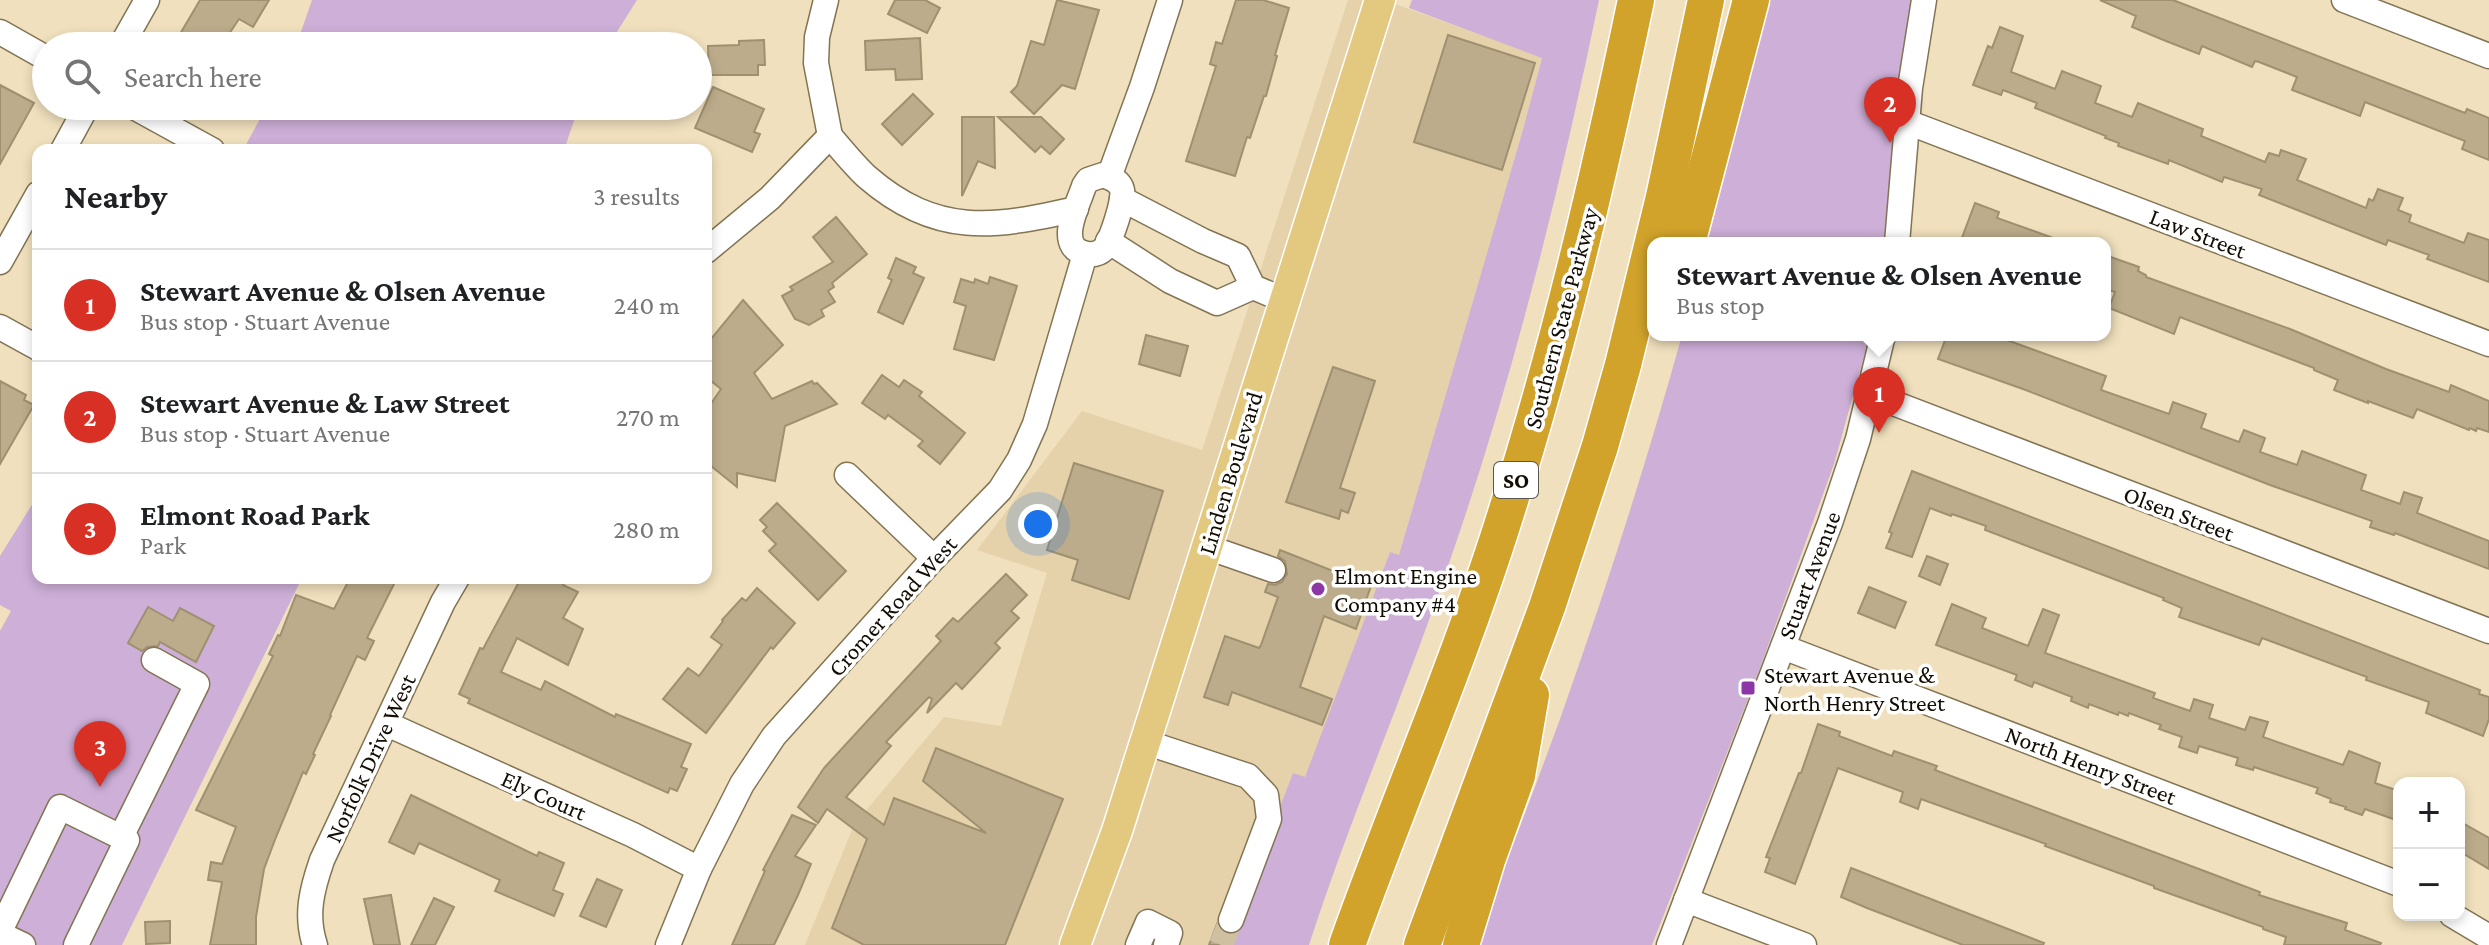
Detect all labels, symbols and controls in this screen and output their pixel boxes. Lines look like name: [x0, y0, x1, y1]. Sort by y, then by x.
search box: [32, 32, 712, 120]
icon: search: [60, 54, 104, 98]
text: Search here: [124, 60, 262, 93]
pin: 2: [1864, 77, 1916, 143]
text: Nearby: [64, 178, 167, 215]
text: 3 results: [593, 182, 680, 211]
street label: Law Street: [2146, 202, 2251, 264]
street label: Southern State Parkway: [1518, 204, 1604, 432]
popup: [1647, 237, 2111, 341]
text: Stewart Avenue & Olsen Avenue: [1676, 258, 2082, 291]
text: Stewart Avenue & Olsen Avenue: [140, 274, 545, 307]
text: 1: [85, 291, 95, 320]
text: 240 m: [614, 291, 680, 320]
text: Bus stop: [1676, 291, 1765, 320]
text: Bus stop · Stuart Avenue: [140, 307, 390, 336]
pin: 1: [1853, 367, 1905, 433]
text: Stewart Avenue & Law Street: [140, 386, 509, 419]
street label: Linden Boulevard: [1192, 388, 1268, 558]
text: 2: [83, 403, 97, 432]
text: 270 m: [616, 403, 680, 432]
text: Bus stop · Stuart Avenue: [140, 419, 390, 448]
road number: SO: [1494, 462, 1538, 498]
street label: Olsen Street: [2120, 480, 2239, 547]
text: Elmont Road Park: [140, 498, 370, 531]
your location: [1018, 504, 1058, 544]
street label: Stuart Avenue: [1772, 507, 1846, 643]
text: 3: [84, 515, 96, 544]
text: 280 m: [613, 515, 680, 544]
street label: Cromer Road West: [822, 530, 963, 682]
text: Park: [140, 531, 186, 560]
place label: Elmont Engine Company #4: [1334, 562, 1477, 617]
marker: Elmont Engine Company #4: [1309, 580, 1327, 598]
place label: Stewart Avenue & North Henry Street: [1764, 661, 1946, 716]
street label: Norfolk Drive West: [319, 668, 421, 847]
marker: Stewart Avenue & North Henry Street: [1739, 679, 1757, 697]
street label: North Henry Street: [2002, 720, 2181, 810]
pin: 3: [74, 721, 126, 787]
street label: Ely Court: [497, 764, 592, 826]
map controls: [2393, 777, 2465, 921]
button: +: [2393, 777, 2465, 849]
button: −: [2393, 849, 2465, 921]

